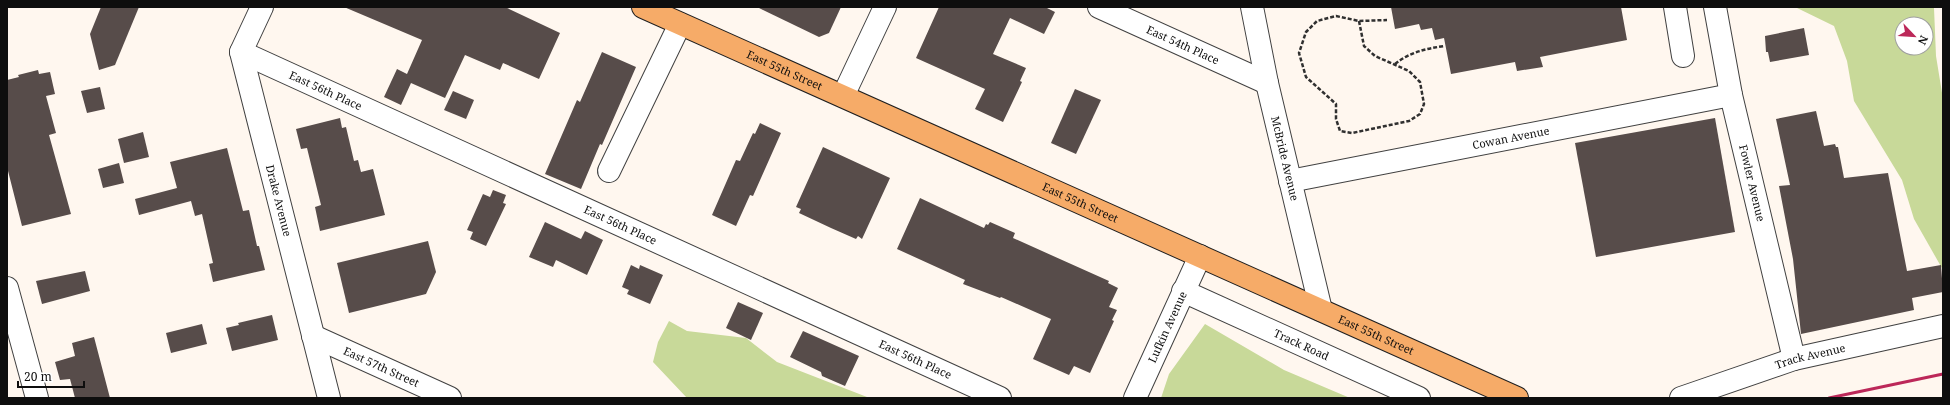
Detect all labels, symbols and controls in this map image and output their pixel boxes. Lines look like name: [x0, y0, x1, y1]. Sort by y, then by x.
north arrow: [1894, 16, 1934, 56]
street label: East 54th Place: [1144, 21, 1222, 68]
text: N: [1915, 33, 1932, 48]
street label: East 55th Street: [744, 46, 825, 93]
street label: East 56th Place: [287, 67, 365, 113]
street label: McBride Avenue: [1268, 114, 1303, 202]
street label: Cowan Avenue: [1471, 123, 1551, 152]
street label: Fowler Avenue: [1736, 143, 1769, 223]
street label: Drake Avenue: [263, 163, 296, 238]
street label: East 55th Street: [1040, 179, 1121, 226]
street label: East 56th Place: [582, 201, 660, 248]
street label: Lufkin Avenue: [1144, 289, 1190, 365]
street label: East 55th Street: [1336, 311, 1417, 358]
street label: Track Road: [1272, 325, 1332, 363]
street label: East 56th Place: [877, 336, 954, 382]
street label: Track Avenue: [1773, 340, 1847, 372]
street label: East 57th Street: [341, 343, 422, 390]
scale bar: [18, 363, 84, 389]
text: 20 m: [24, 368, 52, 385]

